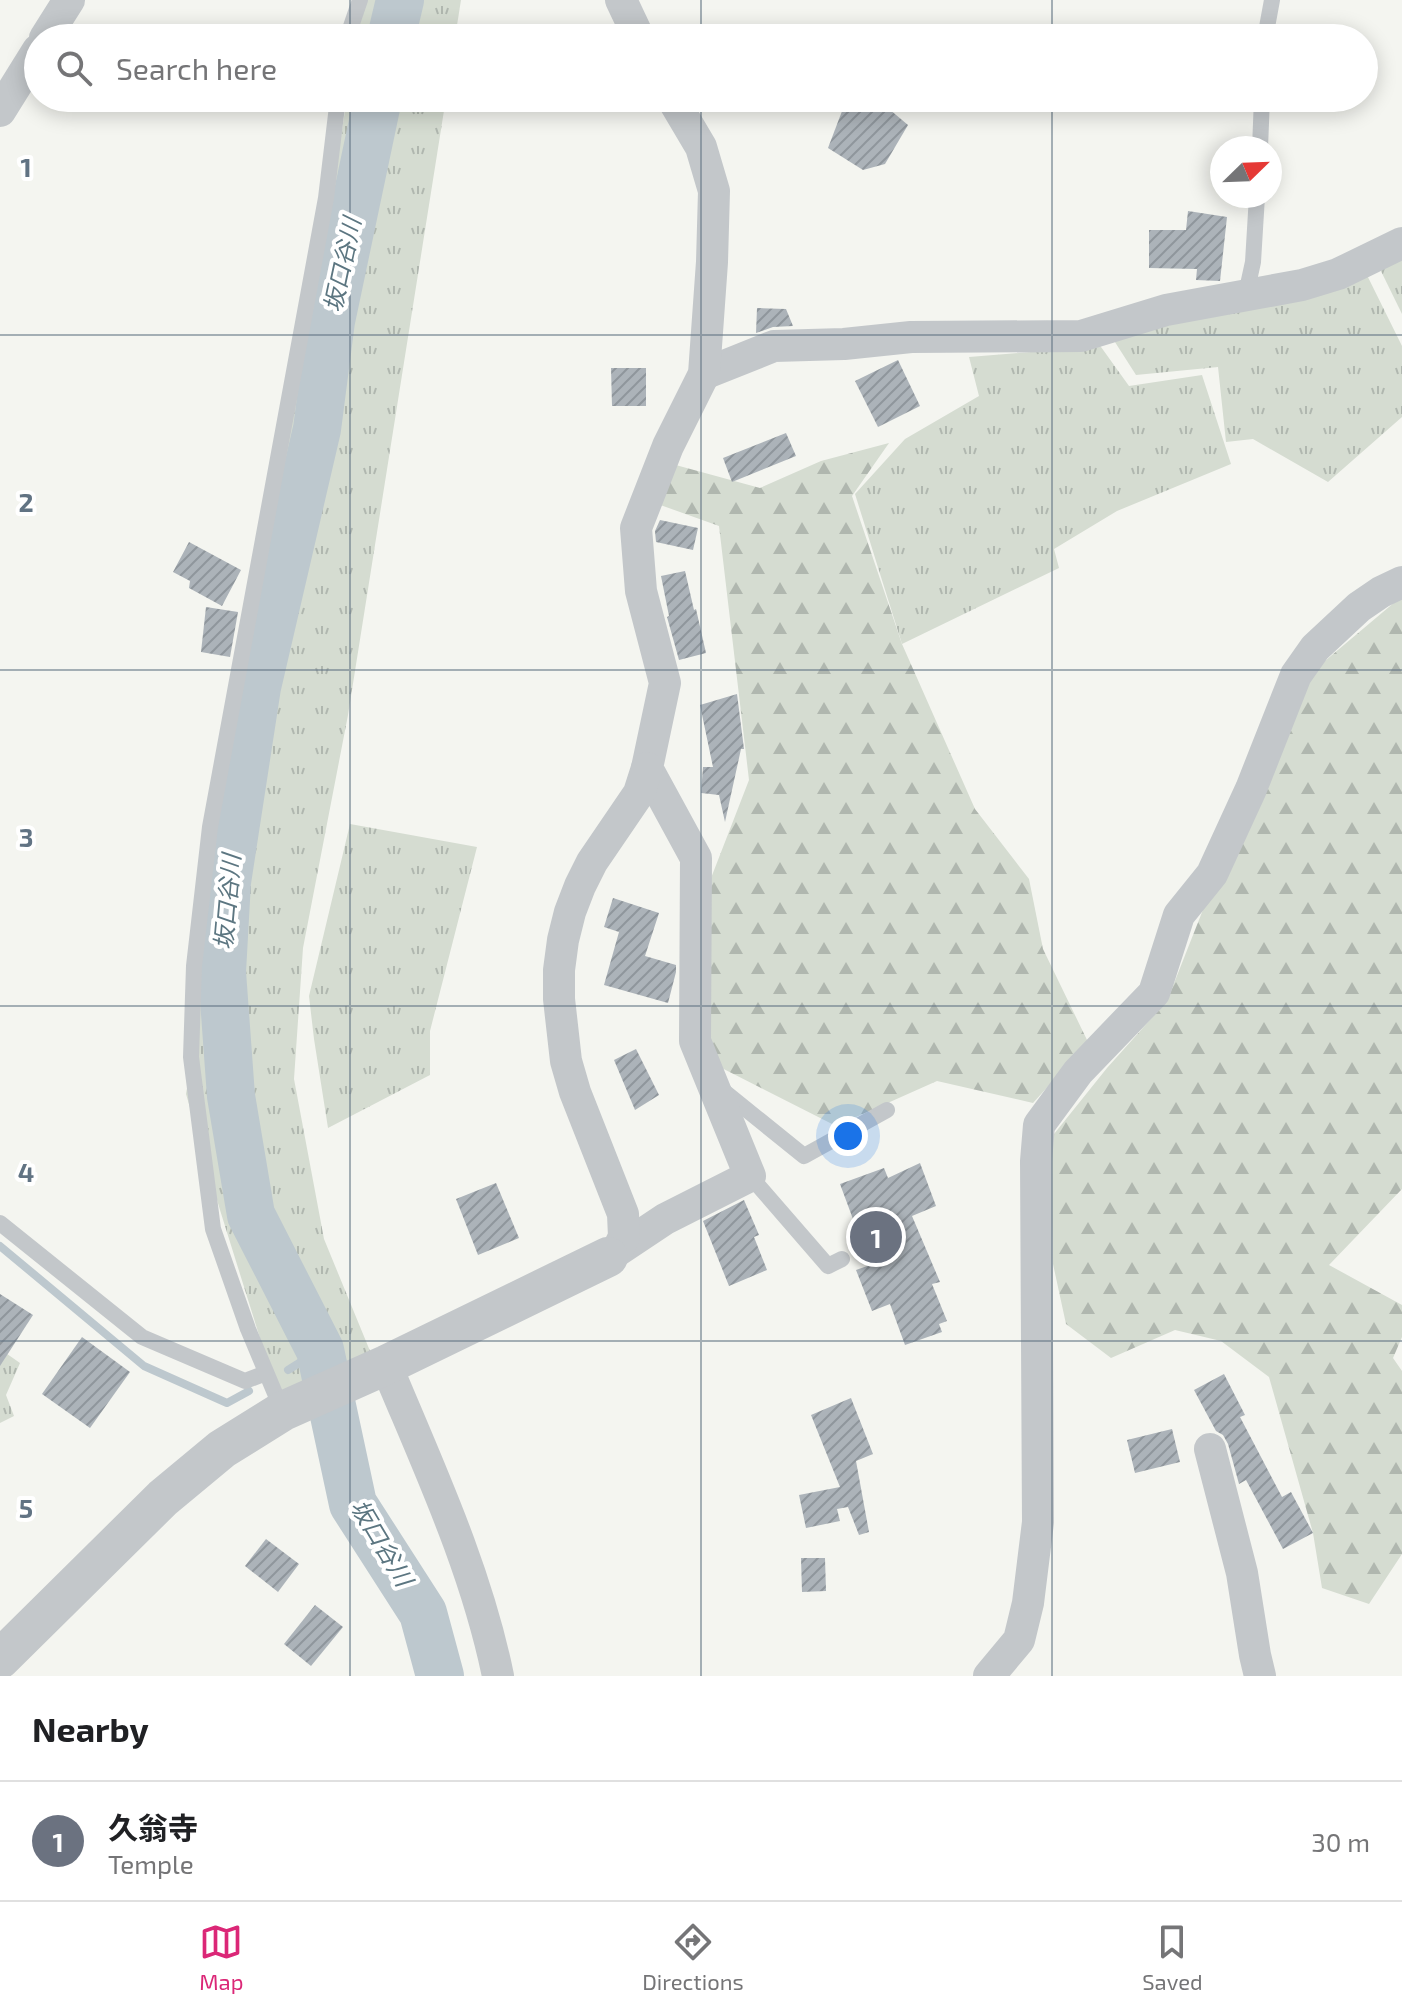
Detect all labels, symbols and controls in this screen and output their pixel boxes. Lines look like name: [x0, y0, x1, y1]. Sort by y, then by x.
search box: [24, 24, 1378, 112]
icon: search: [52, 46, 96, 90]
text: Search here: [116, 50, 277, 86]
north arrow: [1210, 136, 1282, 208]
text: 1: [20, 151, 32, 182]
water label: 坂口谷川: [317, 212, 366, 315]
text: 2: [18, 486, 34, 517]
text: 3: [19, 821, 33, 852]
water label: 坂口谷川: [208, 850, 245, 951]
your location: [828, 1116, 868, 1156]
text: 4: [18, 1156, 34, 1187]
pin: 1: [850, 1207, 902, 1267]
text: 5: [19, 1492, 33, 1523]
water label: 坂口谷川: [345, 1494, 421, 1593]
text: Nearby: [32, 1708, 149, 1749]
text: 久翁寺: [108, 1809, 198, 1845]
text: 1: [52, 1826, 64, 1857]
text: 30 m: [1311, 1826, 1370, 1857]
text: Temple: [108, 1848, 194, 1879]
tab: Map: [199, 1920, 243, 1994]
tab: Directions: [642, 1920, 744, 1994]
tab: Saved: [1142, 1920, 1203, 1994]

